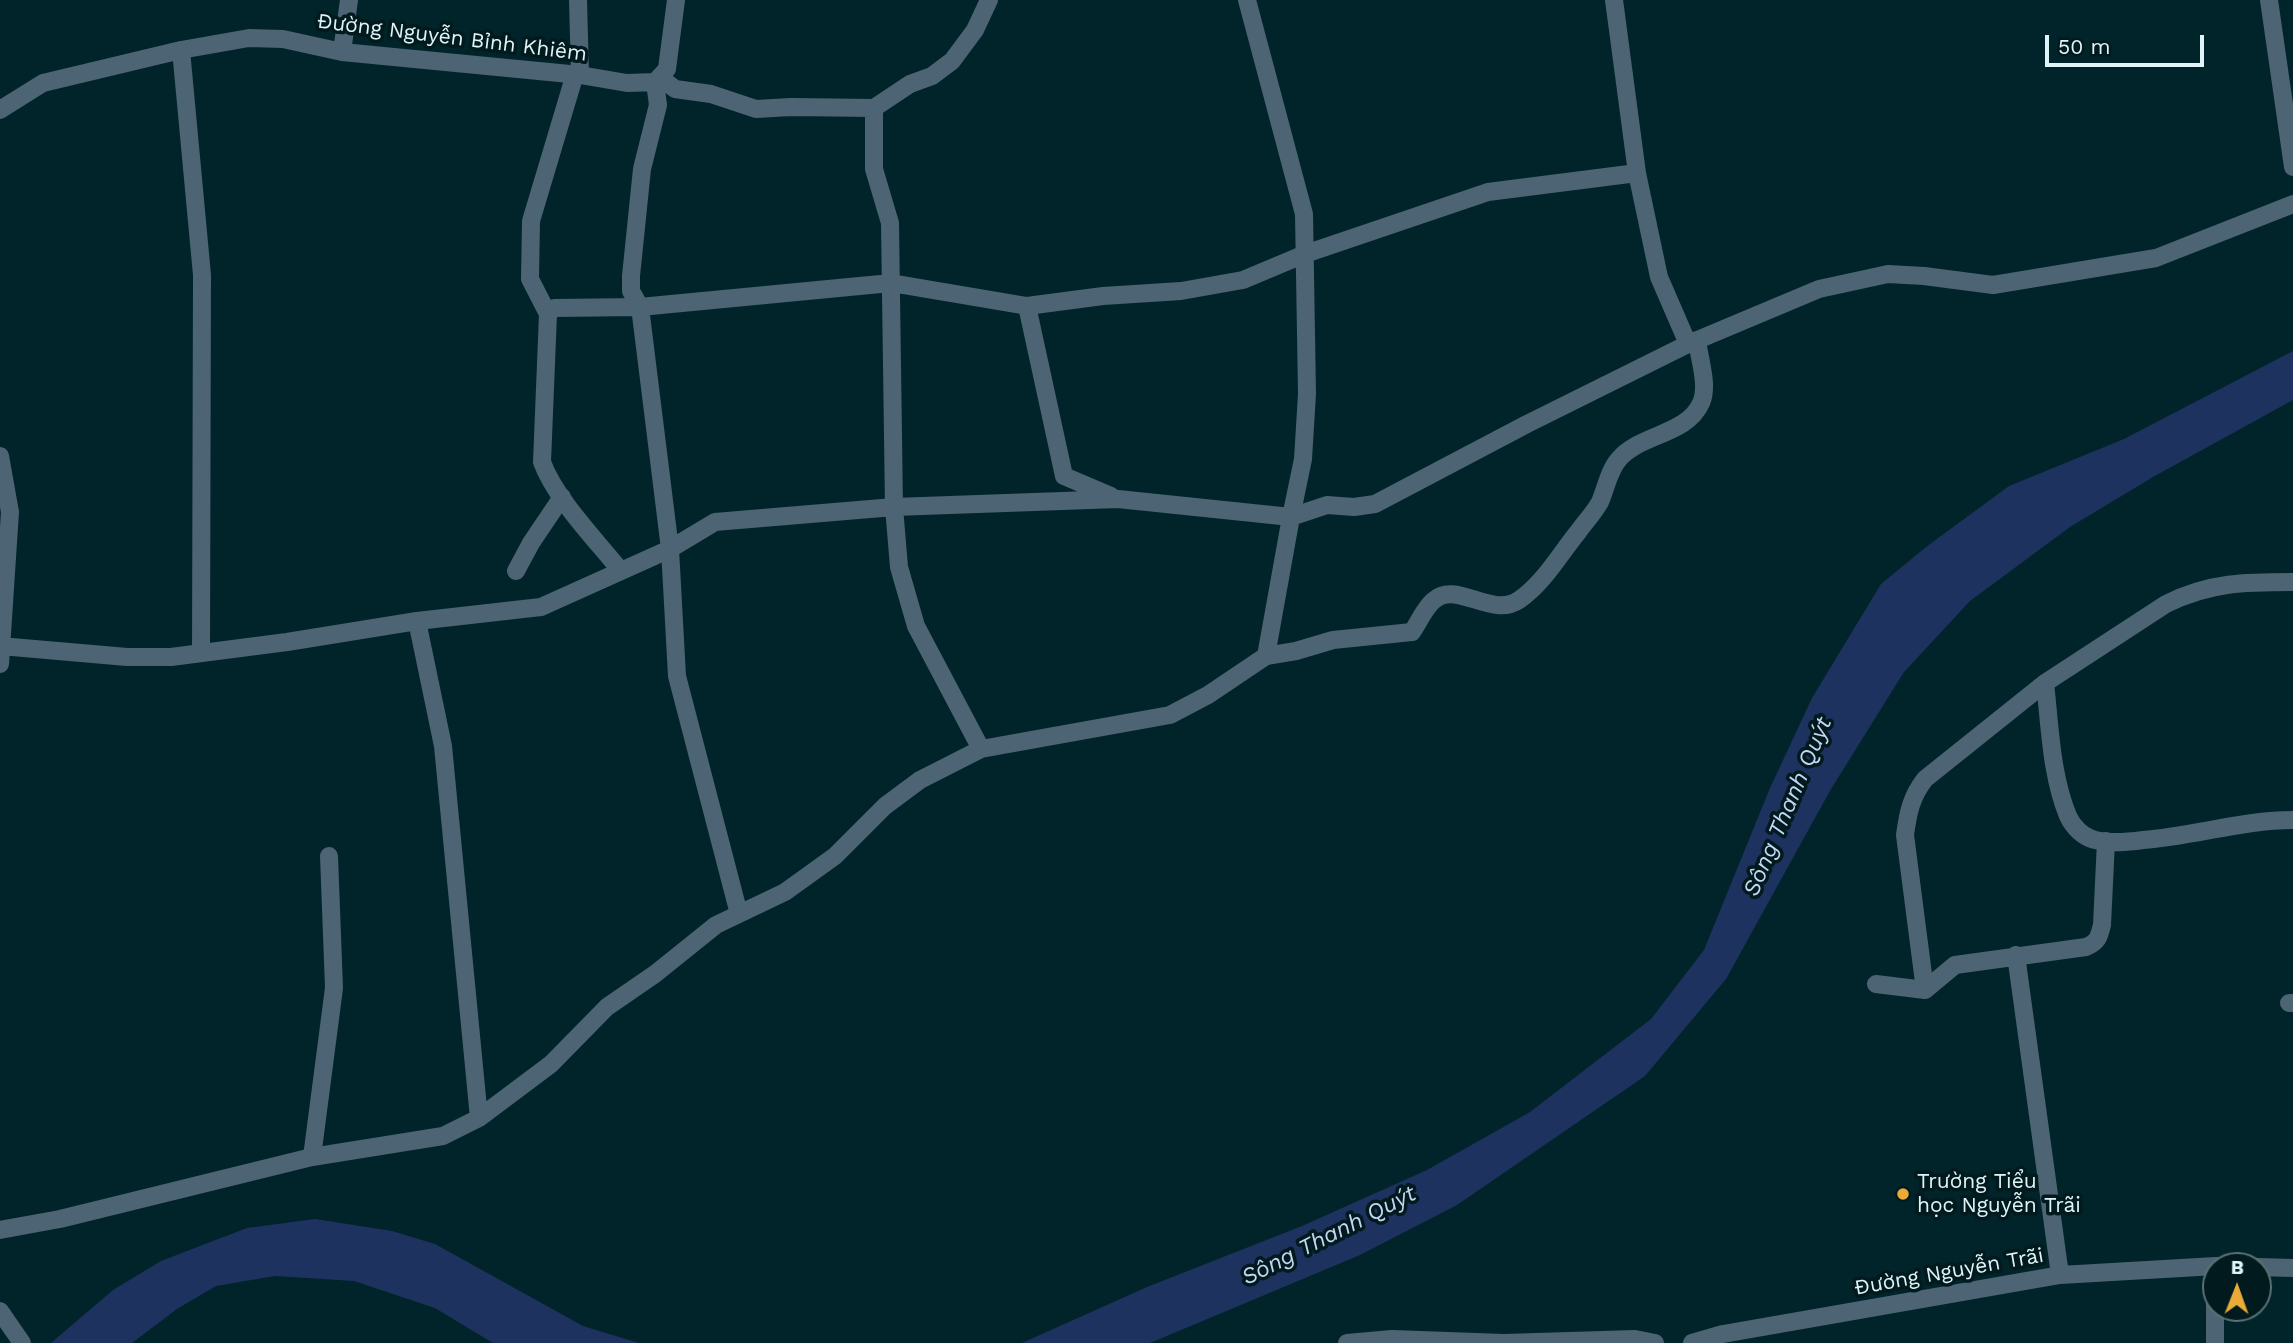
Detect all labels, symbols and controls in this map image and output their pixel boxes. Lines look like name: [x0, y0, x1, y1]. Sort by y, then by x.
street label: Đường Nguyễn Bỉnh Khiêm: [316, 9, 588, 67]
scale bar: [2048, 21, 2207, 65]
text: 50 m: [2058, 34, 2110, 59]
water label: Sông Thanh Quýt: [1738, 713, 1838, 901]
place label: Trường Tiểu học Nguyễn Trãi: [1917, 1169, 2081, 1219]
water label: Sông Thanh Quýt: [1237, 1180, 1421, 1292]
marker: Trường Tiểu học Nguyễn Trãi: [1895, 1186, 1911, 1202]
street label: Đường Nguyễn Trãi: [1852, 1243, 2046, 1301]
north arrow: [2202, 1252, 2272, 1322]
text: B: [2231, 1256, 2244, 1279]

